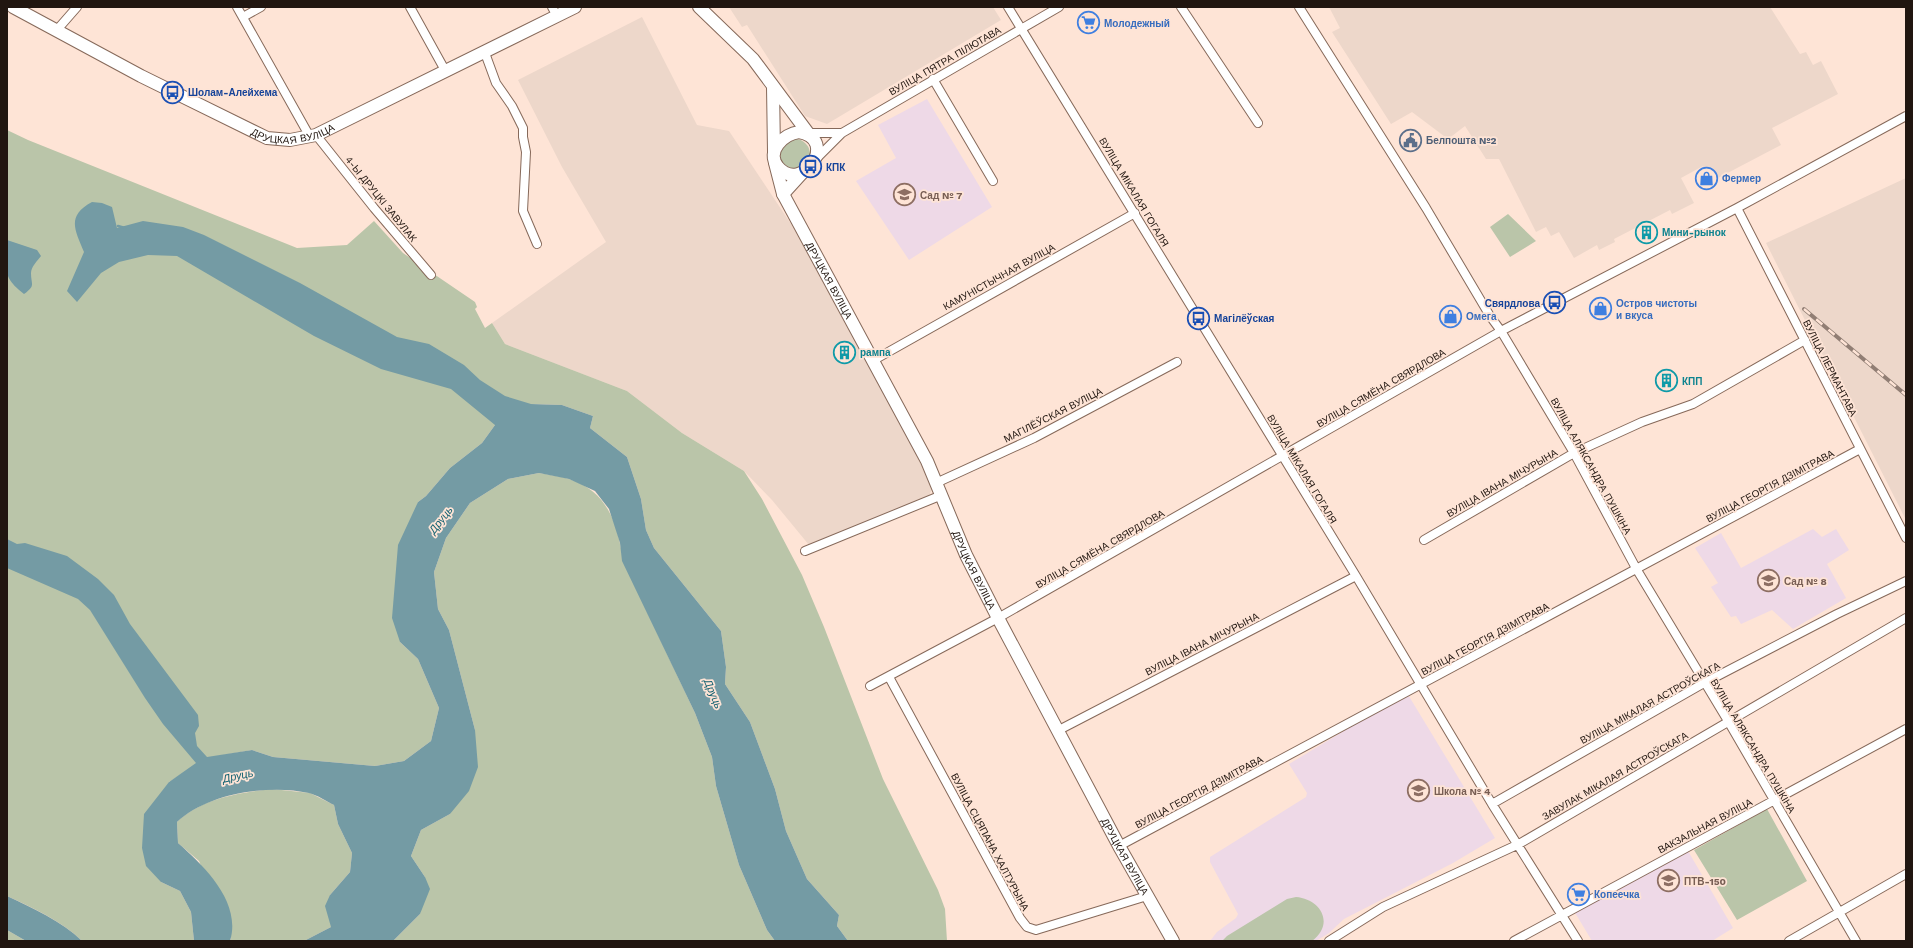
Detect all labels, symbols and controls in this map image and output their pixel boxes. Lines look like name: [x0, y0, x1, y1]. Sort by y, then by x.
supermarket icon: Молодежный: [1075, 10, 1101, 36]
place label: Молодежный: [1104, 18, 1170, 29]
street label: ВУЛІЦА ПЯТРА ПІЛЮТАВА: [887, 24, 1003, 98]
bus stop icon: Шолам-Алейхема: [159, 79, 185, 105]
place label: Шолам-Алейхема: [188, 87, 278, 98]
street label: ДРУЦКАЯ ВУЛІЦА: [249, 121, 336, 145]
public building icon: Белпошта №2: [1398, 127, 1424, 153]
place label: Белпошта №2: [1426, 135, 1497, 146]
street label: ВУЛІЦА МІКАЛАЯ ГОГАЛЯ: [1097, 136, 1171, 248]
street label: 4-Ы ДРУЦКІ ЗАВУЛАК: [343, 154, 419, 244]
bus stop icon: КПК: [797, 154, 823, 180]
place label: КПК: [826, 162, 846, 173]
shop icon: Фермер: [1694, 165, 1720, 191]
place label: Фермер: [1722, 173, 1761, 184]
school or university icon: Сад № 7: [892, 182, 918, 208]
place label: Сад № 7: [920, 190, 962, 201]
building icon: Мини-рынок: [1633, 219, 1659, 245]
place label: Мини-рынок: [1662, 227, 1727, 238]
street label: ДРУЦКАЯ ВУЛІЦА: [804, 240, 855, 321]
street label: КАМУНІСТЫЧНАЯ ВУЛІЦА: [941, 241, 1057, 312]
bus stop icon: Свярдлова: [1542, 290, 1568, 316]
shop icon: Остров чистоты и вкуса: [1587, 296, 1613, 322]
place label: Свярдлова: [1485, 298, 1540, 309]
place label: Остров чистоты и вкуса: [1616, 298, 1697, 321]
shop icon: Омега: [1438, 303, 1464, 329]
bus stop icon: Магілёўская: [1186, 305, 1212, 331]
place label: Омега: [1466, 311, 1497, 322]
place label: Магілёўская: [1214, 313, 1275, 324]
street label: ВУЛІЦА ЛЕРМАНТАВА: [1801, 318, 1859, 418]
building icon: рампа: [831, 339, 857, 365]
street label: ВУЛІЦА СЯМЁНА СВЯРДЛОВА: [1315, 346, 1448, 429]
place label: рампа: [860, 347, 891, 358]
building icon: КПП: [1654, 368, 1680, 394]
place label: КПП: [1682, 376, 1702, 387]
street label: МАГІЛЁЎСКАЯ ВУЛІЦА: [1002, 384, 1104, 445]
street label: ВУЛІЦА АЛЯКСАНДРА ПУШКІНА: [1549, 396, 1633, 537]
street label: ВУЛІЦА МІКАЛАЯ ГОГАЛЯ: [1265, 413, 1339, 525]
street label: ВУЛІЦА ІВАНА МІЧУРЫНА: [1445, 447, 1560, 519]
street label: ВУЛІЦА ГЕОРГІЯ ДЗІМІТРАВА: [1704, 447, 1836, 524]
water label: Друць: [425, 504, 456, 538]
street label: ВУЛІЦА СЯМЁНА СВЯРДЛОВА: [1034, 507, 1167, 590]
street label: ДРУЦКАЯ ВУЛІЦА: [951, 529, 998, 611]
school or university icon: Сад № 8: [1756, 568, 1782, 594]
place label: Сад № 8: [1784, 576, 1827, 587]
street label: ВУЛІЦА ГЕОРГІЯ ДЗІМІТРАВА: [1419, 600, 1551, 677]
street label: ВУЛІЦА ІВАНА МІЧУРЫНА: [1143, 610, 1261, 677]
street label: ВУЛІЦА МІКАЛАЯ АСТРОЎСКАГА: [1578, 659, 1722, 746]
water label: Друць: [700, 675, 725, 711]
street label: ВУЛІЦА АЛЯКСАНДРА ПУШКІНА: [1708, 677, 1798, 815]
street label: ЗАВУЛАК МІКАЛАЯ АСТРОЎСКАГА: [1540, 729, 1690, 822]
street label: ВУЛІЦА ГЕОРГІЯ ДЗІМІТРАВА: [1133, 753, 1265, 830]
water label: Друць: [219, 766, 255, 786]
street label: ВУЛІЦА СЦЯПАНА ХАЛТУРЫНА: [949, 771, 1031, 913]
school or university icon: Школа № 4: [1406, 778, 1432, 804]
place label: Школа № 4: [1434, 786, 1491, 797]
street label: ВАКЗАЛЬНАЯ ВУЛІЦА: [1656, 796, 1754, 856]
street label: ДРУЦКАЯ ВУЛІЦА: [1100, 816, 1151, 897]
school or university icon: ПТВ-150: [1656, 868, 1682, 894]
place label: ПТВ-150: [1684, 876, 1726, 887]
supermarket icon: Копеечка: [1565, 881, 1591, 907]
place label: Копеечка: [1594, 889, 1640, 900]

